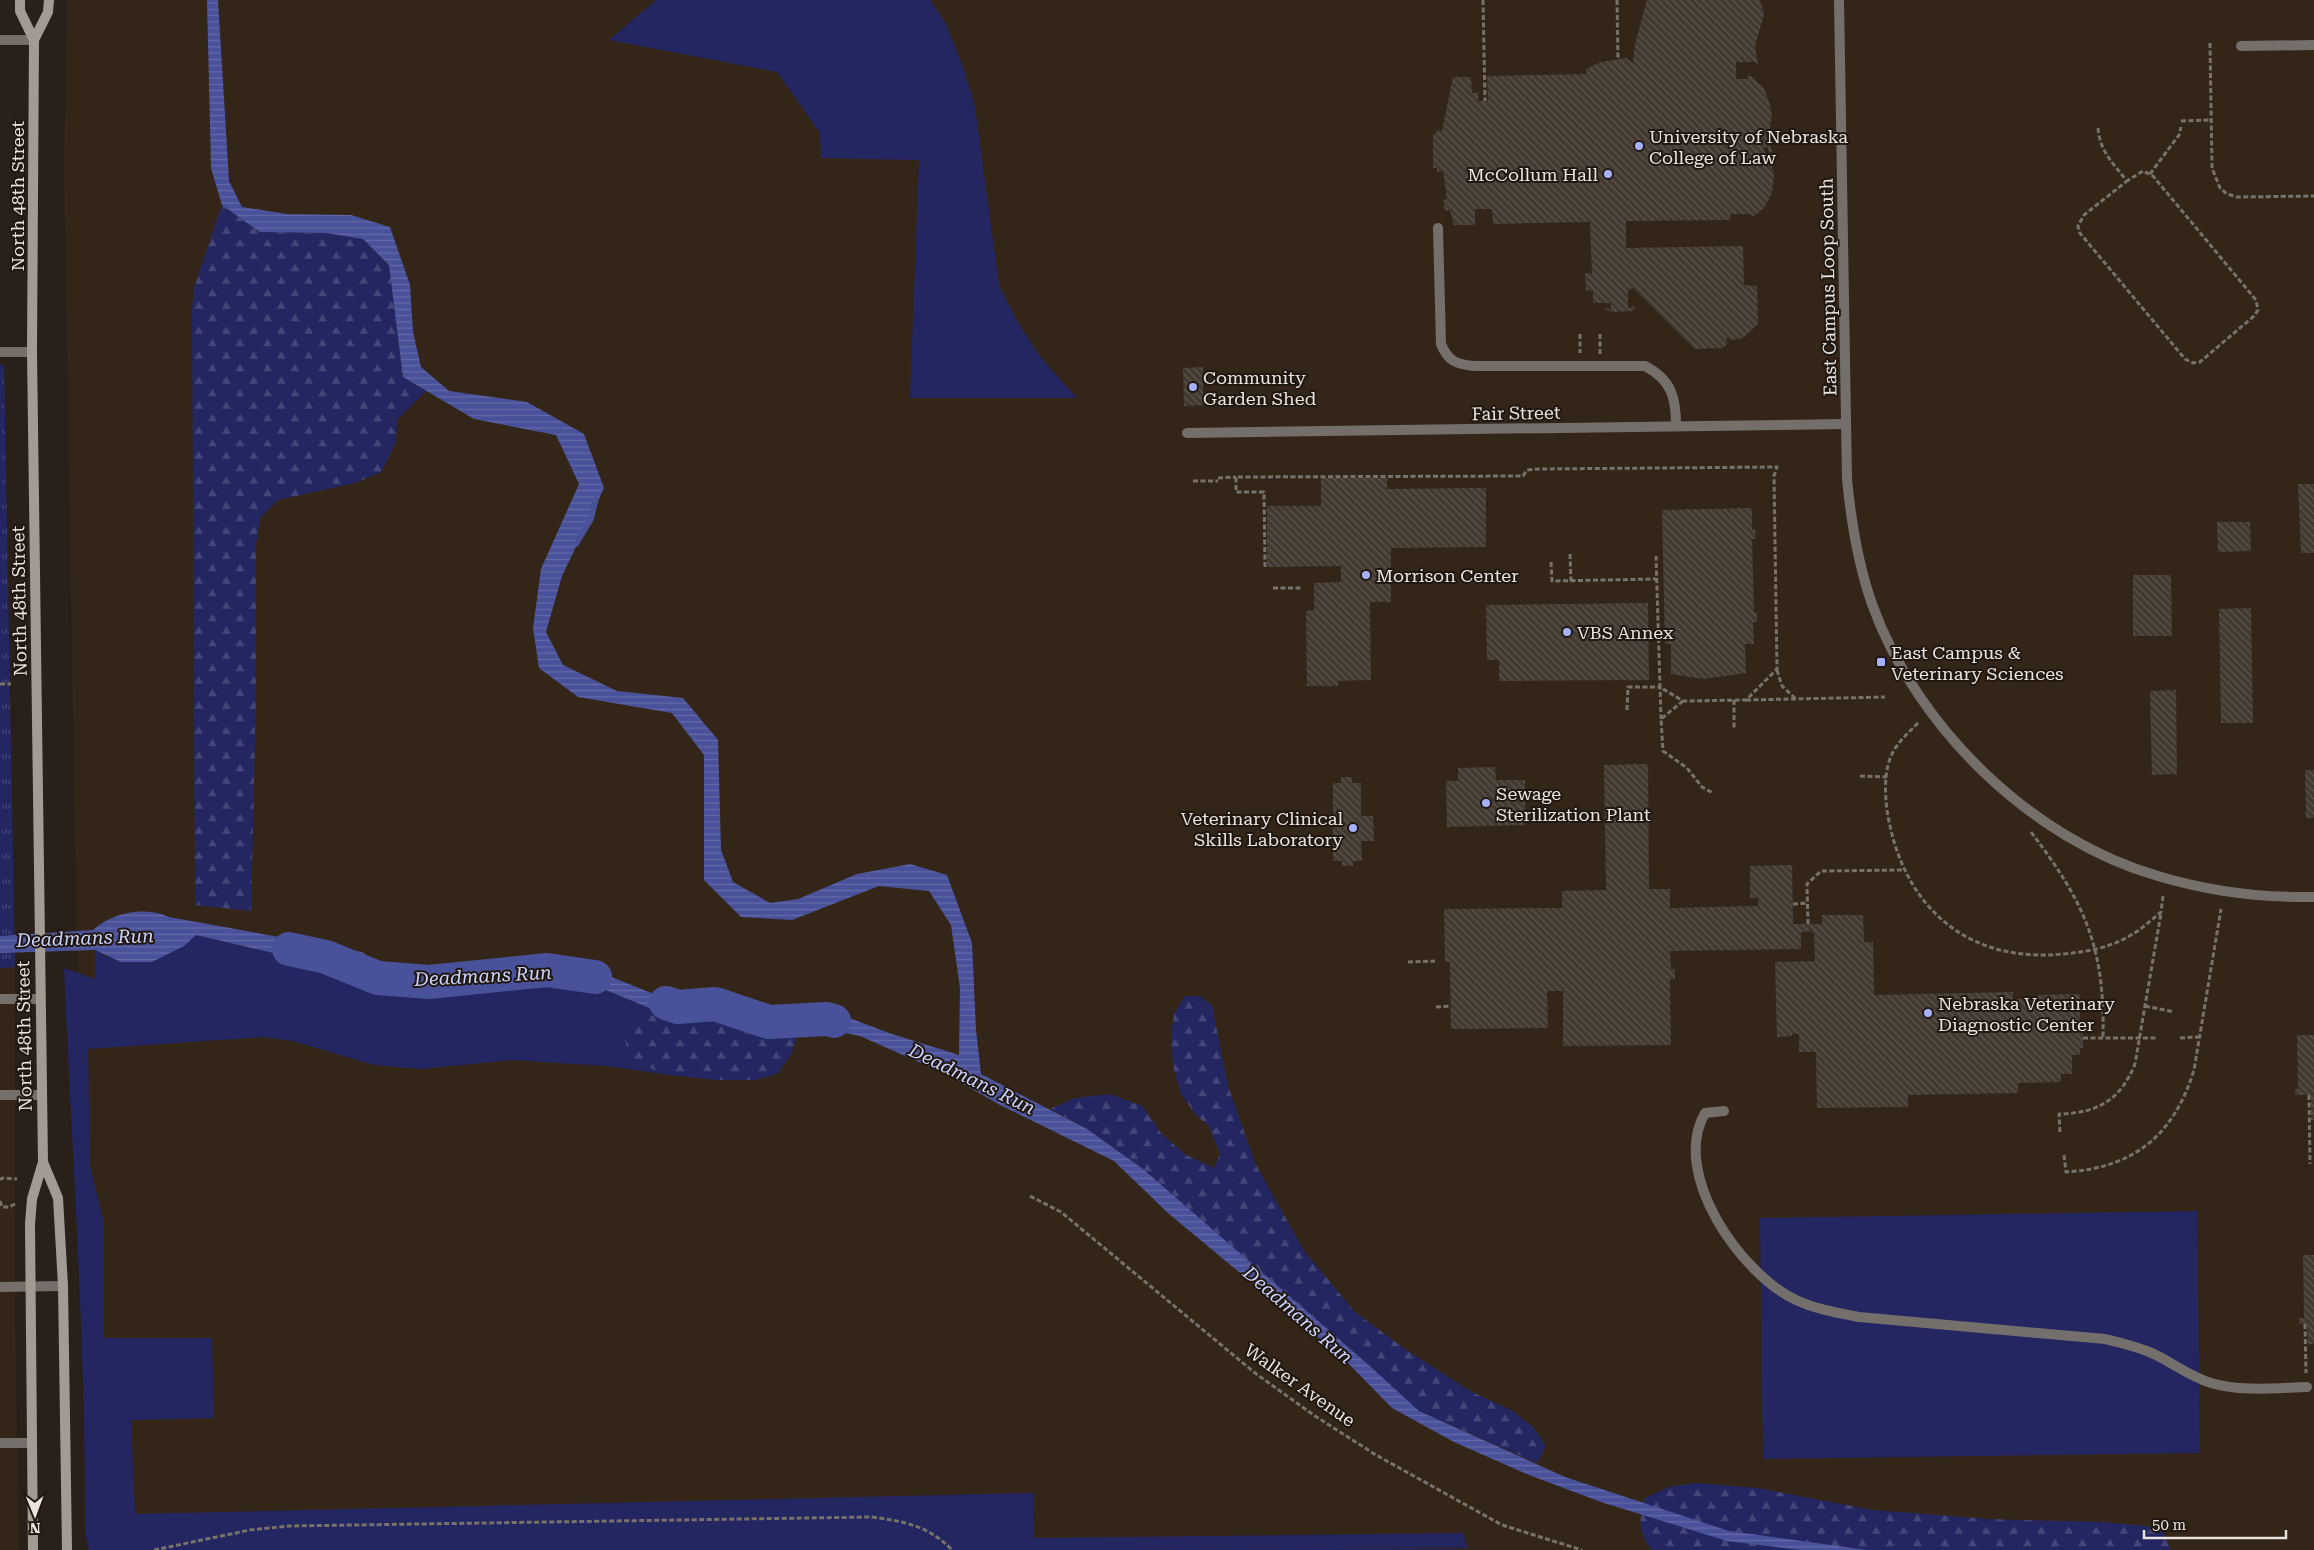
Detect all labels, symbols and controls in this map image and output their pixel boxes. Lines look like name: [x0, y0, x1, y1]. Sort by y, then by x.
street label: North 48th Street: [7, 120, 28, 271]
place label: University of Nebraska College of Law: [1649, 126, 1848, 168]
marker: University of Nebraska College of Law: [1633, 140, 1645, 152]
place label: McCollum Hall: [1468, 164, 1598, 185]
marker: McCollum Hall: [1602, 168, 1614, 180]
street label: East Campus Loop South: [1816, 177, 1840, 396]
place label: Community Garden Shed: [1203, 367, 1317, 409]
marker: Community Garden Shed: [1187, 381, 1199, 393]
street label: Fair Street: [1471, 402, 1561, 424]
street label: North 48th Street: [7, 525, 31, 676]
place label: Morrison Center: [1376, 565, 1519, 586]
marker: Morrison Center: [1360, 569, 1372, 581]
place label: VBS Annex: [1577, 622, 1674, 643]
marker: VBS Annex: [1561, 626, 1573, 638]
place label: East Campus & Veterinary Sciences: [1891, 642, 2064, 684]
marker: East Campus & Veterinary Sciences: [1875, 656, 1887, 668]
place label: Sewage Sterilization Plant: [1496, 783, 1651, 825]
marker: Sewage Sterilization Plant: [1480, 797, 1492, 809]
place label: Veterinary Clinical Skills Laboratory: [1181, 808, 1343, 850]
marker: Veterinary Clinical Skills Laboratory: [1347, 822, 1359, 834]
water label: Deadmans Run: [15, 924, 154, 952]
street label: North 48th Street: [12, 960, 36, 1111]
water label: Deadmans Run: [413, 961, 553, 991]
place label: Nebraska Veterinary Diagnostic Center: [1938, 993, 2115, 1035]
marker: Nebraska Veterinary Diagnostic Center: [1922, 1007, 1934, 1019]
water label: Deadmans Run: [904, 1038, 1039, 1120]
water label: Deadmans Run: [1238, 1260, 1358, 1369]
street label: Walker Avenue: [1241, 1339, 1359, 1431]
north arrow: [10, 1490, 60, 1540]
scale bar: [2144, 1508, 2286, 1540]
text: 50 m: [2152, 1516, 2187, 1534]
text: N: [29, 1520, 41, 1536]

